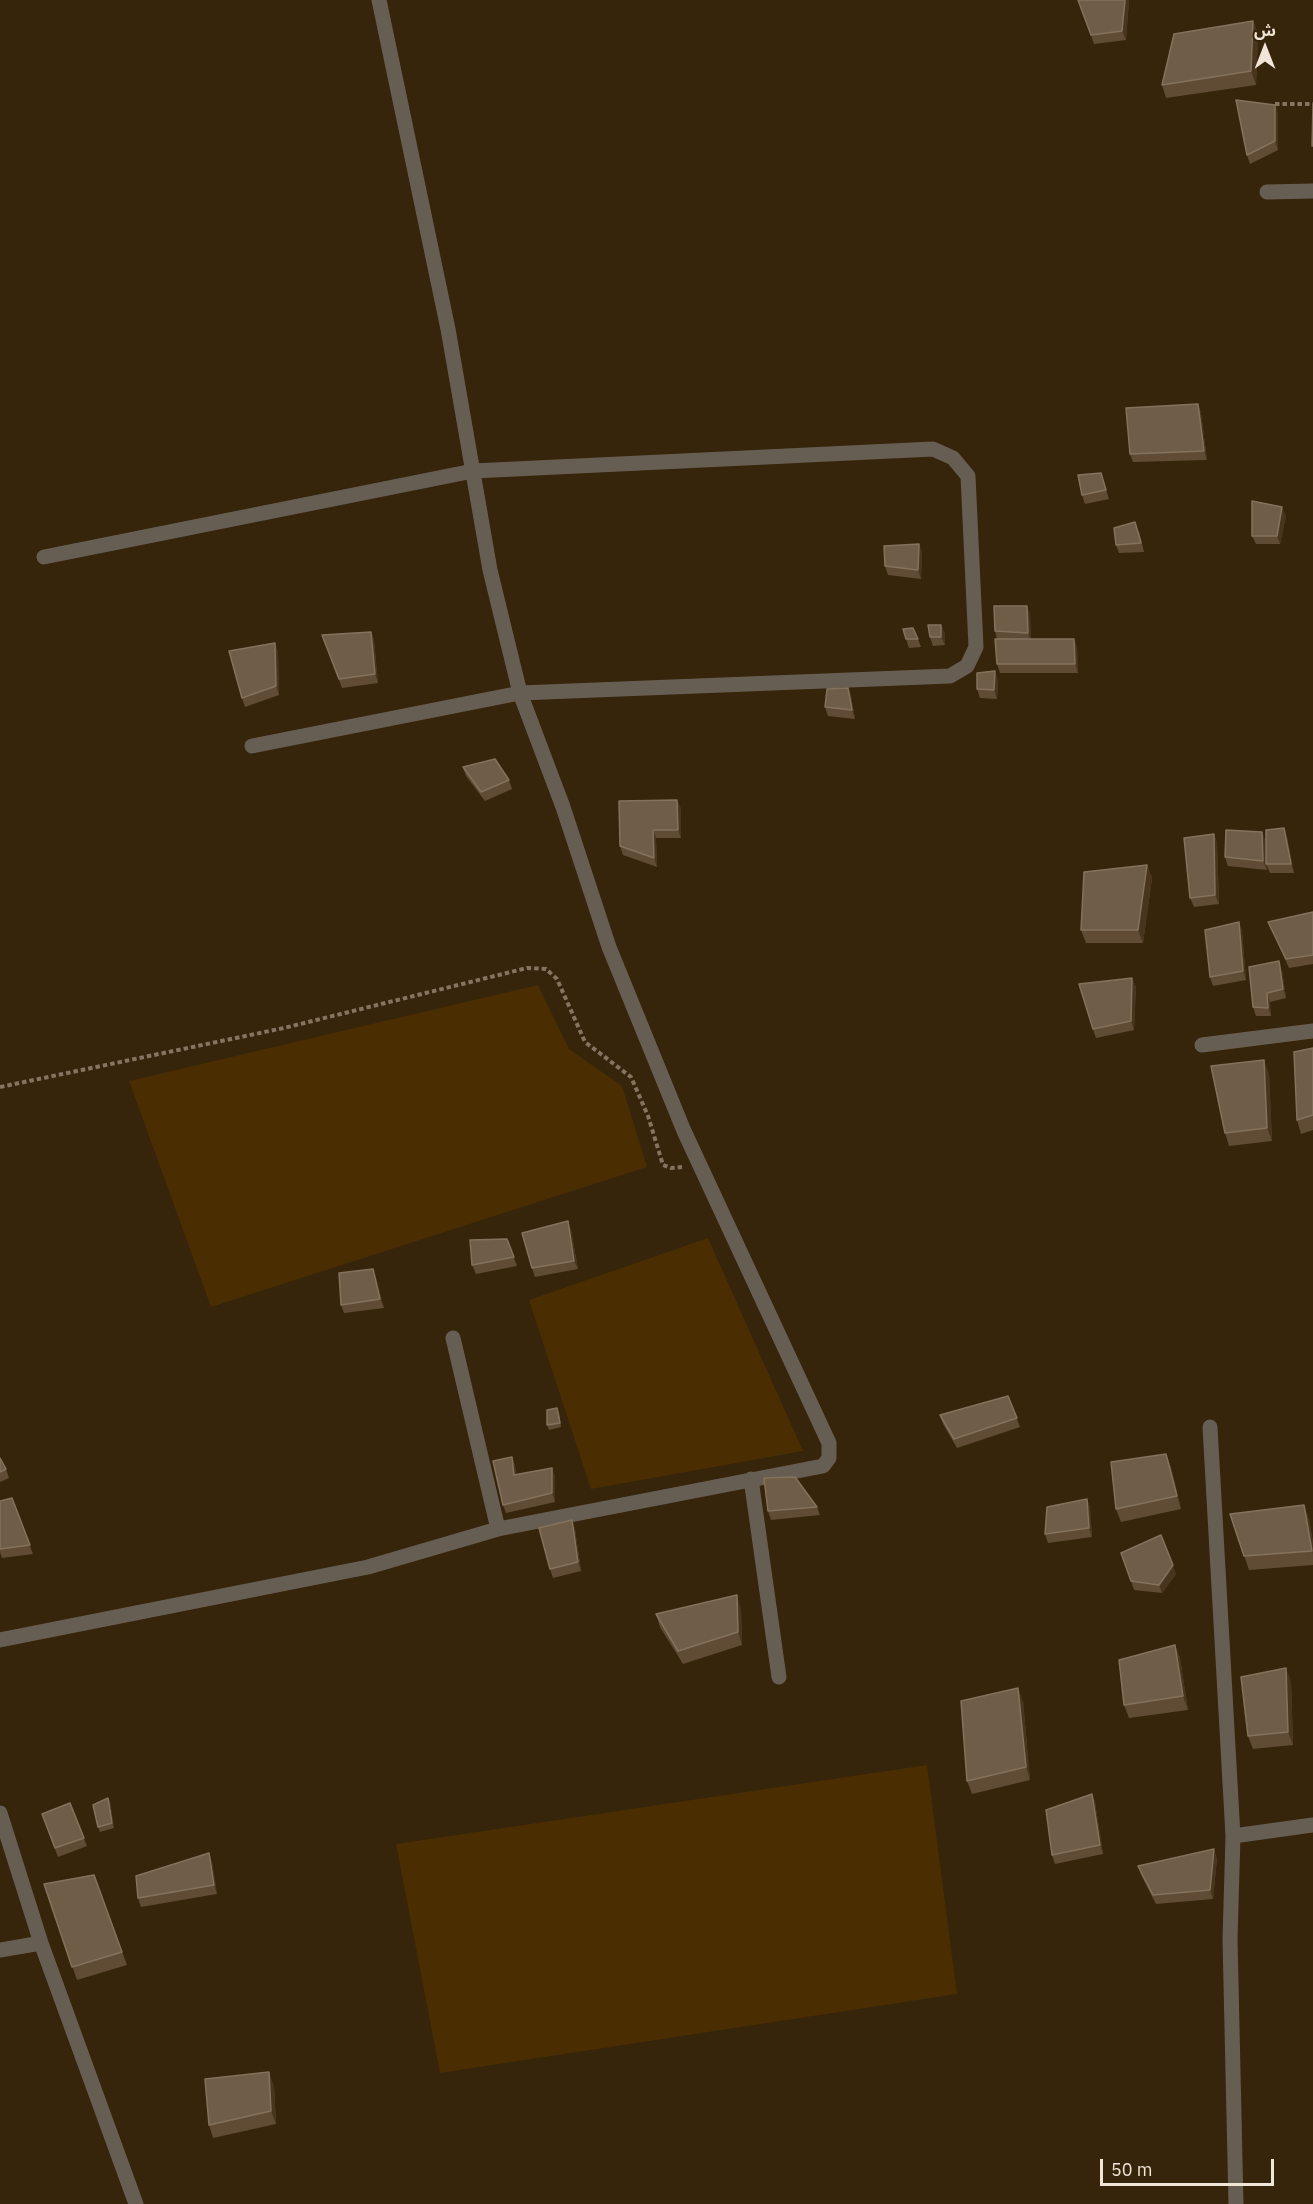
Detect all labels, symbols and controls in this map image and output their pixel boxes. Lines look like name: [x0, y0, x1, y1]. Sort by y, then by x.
north arrow: [1235, 18, 1295, 78]
text: ش: [1254, 20, 1276, 40]
scale bar: [1103, 2147, 1277, 2185]
text: 50 m: [1111, 2158, 1153, 2181]

